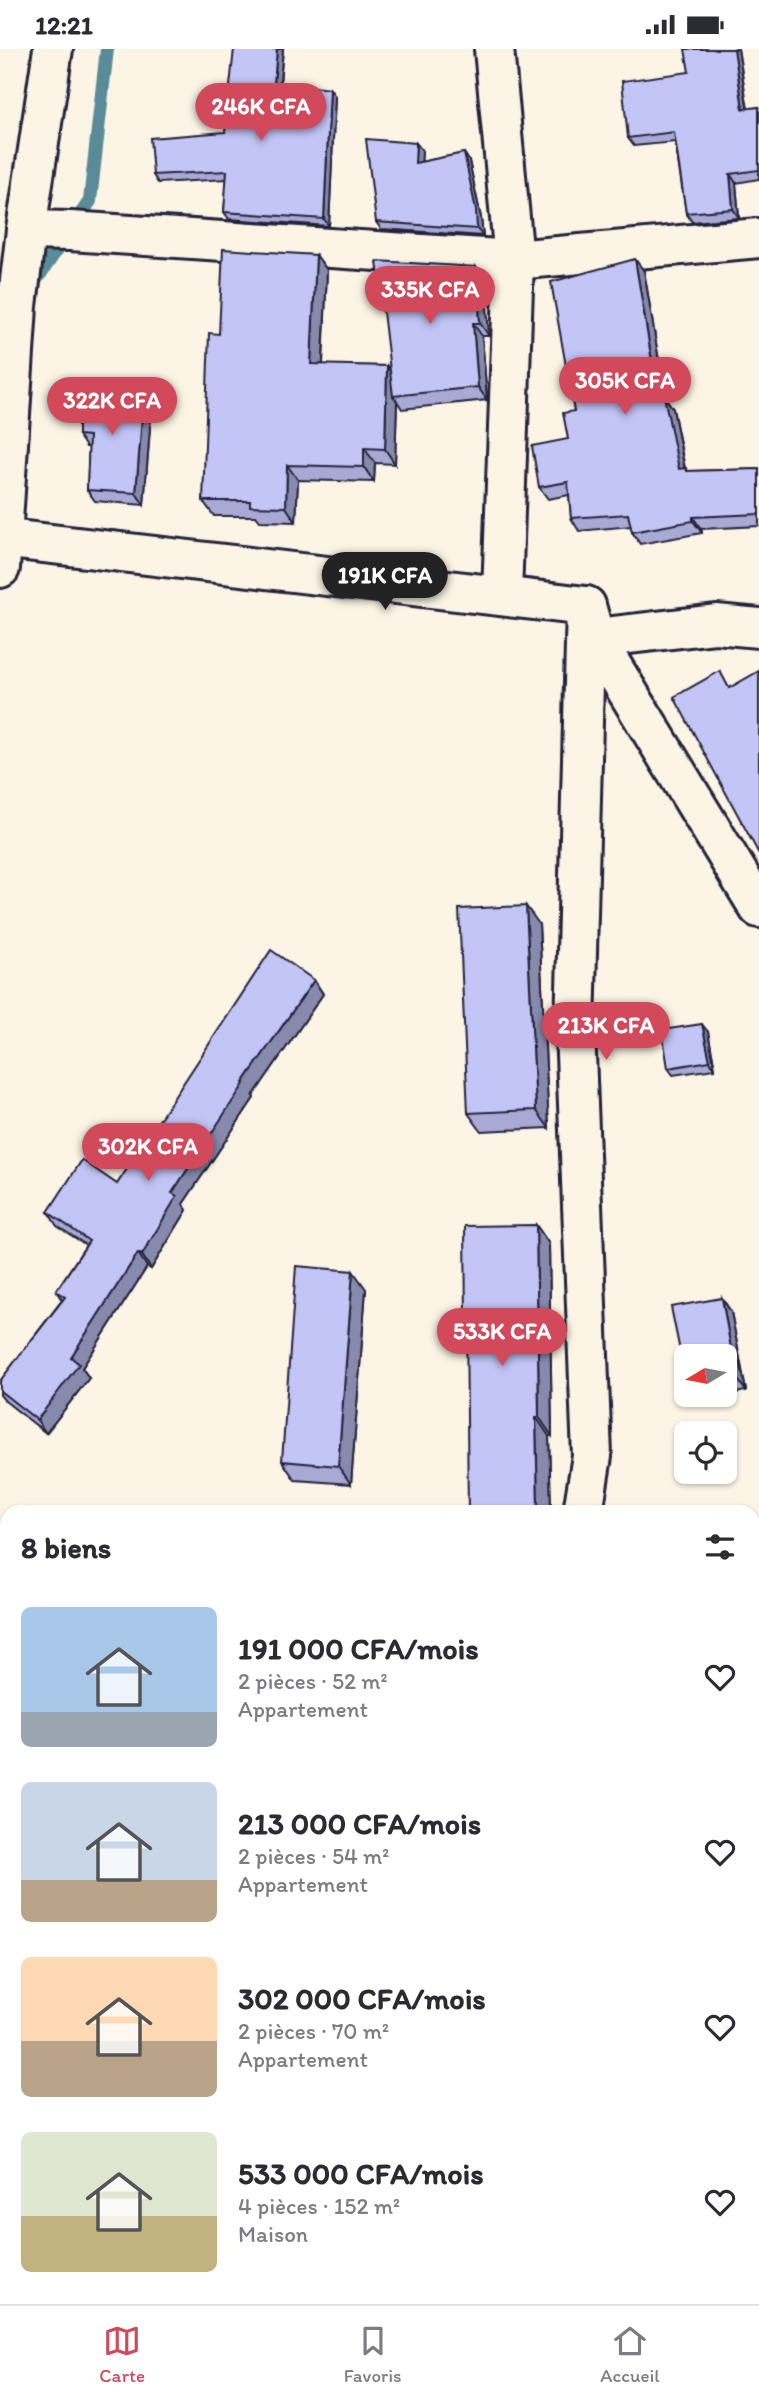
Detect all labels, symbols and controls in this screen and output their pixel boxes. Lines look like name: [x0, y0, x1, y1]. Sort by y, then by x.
text: 12:21: [35, 9, 93, 41]
pin: 246K CFA: [189, 83, 333, 143]
text: 246K CFA: [211, 92, 311, 120]
pin: 335K CFA: [358, 267, 502, 326]
text: 335K CFA: [381, 275, 479, 303]
pin: 305K CFA: [553, 357, 697, 417]
text: 305K CFA: [575, 366, 675, 394]
pin: 322K CFA: [40, 377, 184, 437]
text: 322K CFA: [63, 386, 161, 414]
pin: 191K CFA: [313, 553, 457, 612]
text: 191K CFA: [338, 561, 432, 589]
pin: 213K CFA: [534, 1003, 678, 1062]
text: 213K CFA: [558, 1011, 654, 1039]
pin: 302K CFA: [76, 1123, 220, 1183]
text: 302K CFA: [98, 1132, 198, 1160]
pin: 533K CFA: [430, 1309, 574, 1368]
text: 533K CFA: [453, 1317, 551, 1345]
north arrow: [674, 1344, 737, 1407]
map controls: [674, 1344, 737, 1484]
button: locate: [674, 1421, 737, 1484]
icon: filters: [701, 1528, 739, 1566]
text: 8 biens: [21, 1529, 111, 1566]
text: 191 000 CFA/mois: [238, 1630, 479, 1667]
icon: home: [77, 1635, 161, 1719]
icon: heart: [701, 1658, 739, 1696]
text: 2 pièces · 52 m²: [238, 1667, 388, 1695]
text: Appartement: [238, 1695, 368, 1723]
text: 213 000 CFA/mois: [238, 1805, 481, 1842]
icon: home: [77, 1810, 161, 1894]
icon: heart: [701, 1833, 739, 1871]
text: 2 pièces · 54 m²: [238, 1842, 390, 1870]
text: Appartement: [238, 1870, 368, 1898]
text: 302 000 CFA/mois: [238, 1980, 486, 2017]
icon: home: [77, 1985, 161, 2069]
icon: heart: [701, 2008, 739, 2046]
text: 2 pièces · 70 m²: [238, 2017, 389, 2045]
text: Appartement: [238, 2045, 368, 2073]
text: 533 000 CFA/mois: [238, 2155, 484, 2192]
icon: home: [77, 2160, 161, 2244]
icon: heart: [701, 2183, 739, 2221]
text: 4 pièces · 152 m²: [238, 2192, 400, 2220]
text: Maison: [238, 2220, 308, 2248]
tab: Carte: [99, 2322, 145, 2387]
tab: Favoris: [344, 2322, 402, 2387]
tab: Accueil: [600, 2322, 660, 2387]

